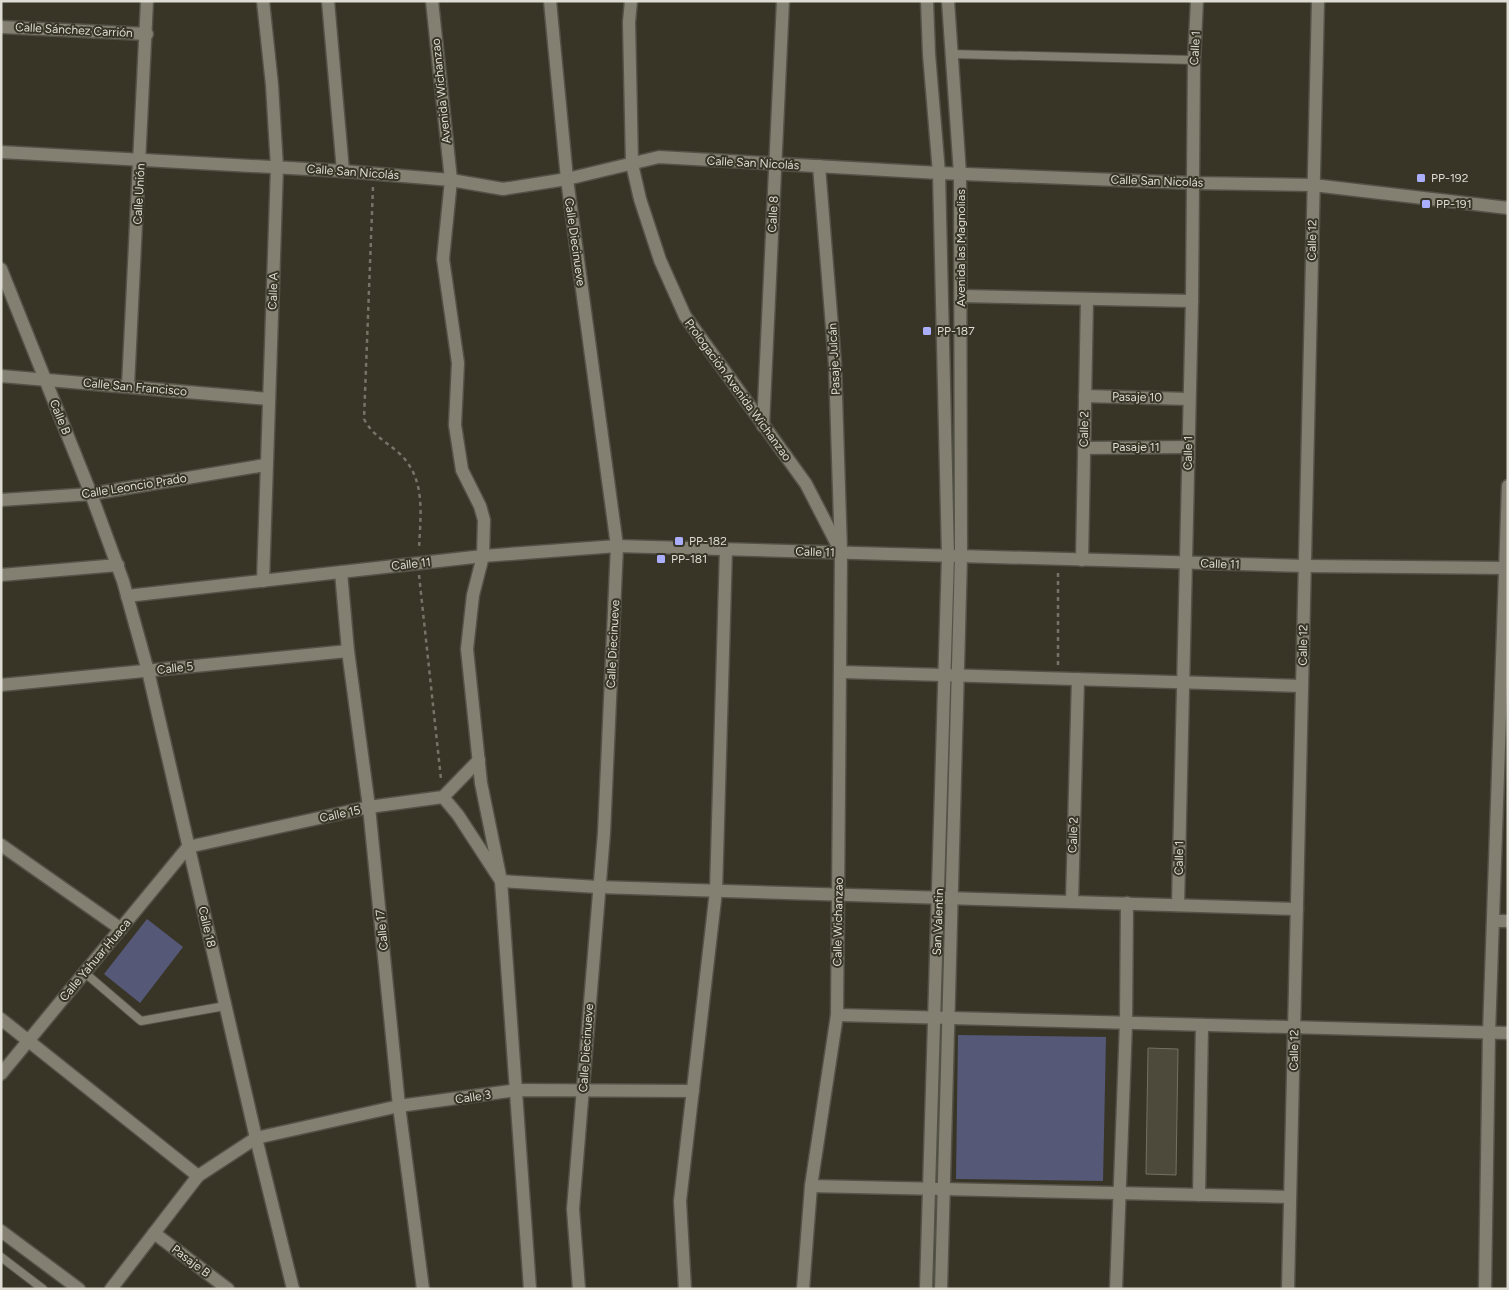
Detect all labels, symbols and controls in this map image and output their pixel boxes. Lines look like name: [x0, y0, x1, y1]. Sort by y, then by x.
street label: Calle Sánchez Carrión: [15, 20, 133, 40]
street label: Calle 1: [1187, 30, 1203, 66]
street label: Avenida Wichanzao: [429, 38, 453, 144]
street label: Calle San Nicolás: [706, 154, 800, 172]
street label: Calle San Nicolás: [306, 162, 400, 182]
street label: Calle Unión: [130, 163, 148, 225]
place label: PP-192: [1431, 171, 1468, 185]
street label: Calle San Nicolás: [1110, 172, 1204, 190]
marker: PP-192: [1415, 172, 1427, 184]
street label: Avenida las Magnolias: [954, 189, 968, 307]
street label: Calle 8: [765, 195, 781, 233]
street label: Calle Diecinueve: [562, 197, 588, 287]
place label: PP-191: [1436, 197, 1472, 211]
marker: PP-191: [1420, 198, 1432, 210]
street label: Calle 12: [1305, 219, 1319, 261]
street label: Calle A: [265, 272, 281, 310]
street label: Prologación Avenida Wichanzao: [682, 316, 794, 464]
street label: Pasaje Julcán: [825, 322, 843, 395]
place label: PP-187: [937, 324, 975, 338]
marker: PP-187: [921, 325, 933, 337]
street label: Calle San Francisco: [82, 375, 188, 399]
street label: Pasaje 10: [1112, 390, 1162, 404]
street label: Calle B: [47, 397, 73, 437]
street label: Calle 2: [1077, 411, 1091, 447]
street label: Calle 1: [1181, 436, 1195, 470]
street label: Pasaje 11: [1112, 440, 1160, 454]
street label: Calle Leoncio Prado: [80, 471, 188, 501]
place label: PP-182: [689, 534, 727, 548]
marker: PP-182: [673, 535, 685, 547]
street label: Calle 11: [795, 544, 835, 560]
place label: PP-181: [671, 552, 707, 566]
marker: PP-181: [655, 553, 667, 565]
street label: Calle 11: [391, 555, 431, 573]
street label: Calle 11: [1200, 556, 1240, 572]
street label: Calle Diecinueve: [604, 599, 622, 689]
street label: Calle 12: [1296, 624, 1310, 666]
street label: Calle 5: [156, 659, 194, 677]
street label: Calle 15: [318, 803, 362, 825]
street label: Calle 2: [1065, 817, 1081, 853]
street label: Calle 1: [1172, 841, 1186, 875]
street label: Calle Wichanzao: [830, 877, 846, 967]
street label: San Valentin: [930, 888, 946, 956]
street label: Calle 18: [195, 905, 219, 949]
street label: Calle 17: [373, 908, 391, 951]
street label: Calle Yahuar Huaca: [56, 916, 134, 1004]
street label: Calle Diecinueve: [576, 1003, 596, 1093]
street label: Calle 12: [1287, 1029, 1301, 1071]
street label: Calle 3: [454, 1088, 492, 1106]
street label: Pasaje B: [169, 1242, 213, 1280]

